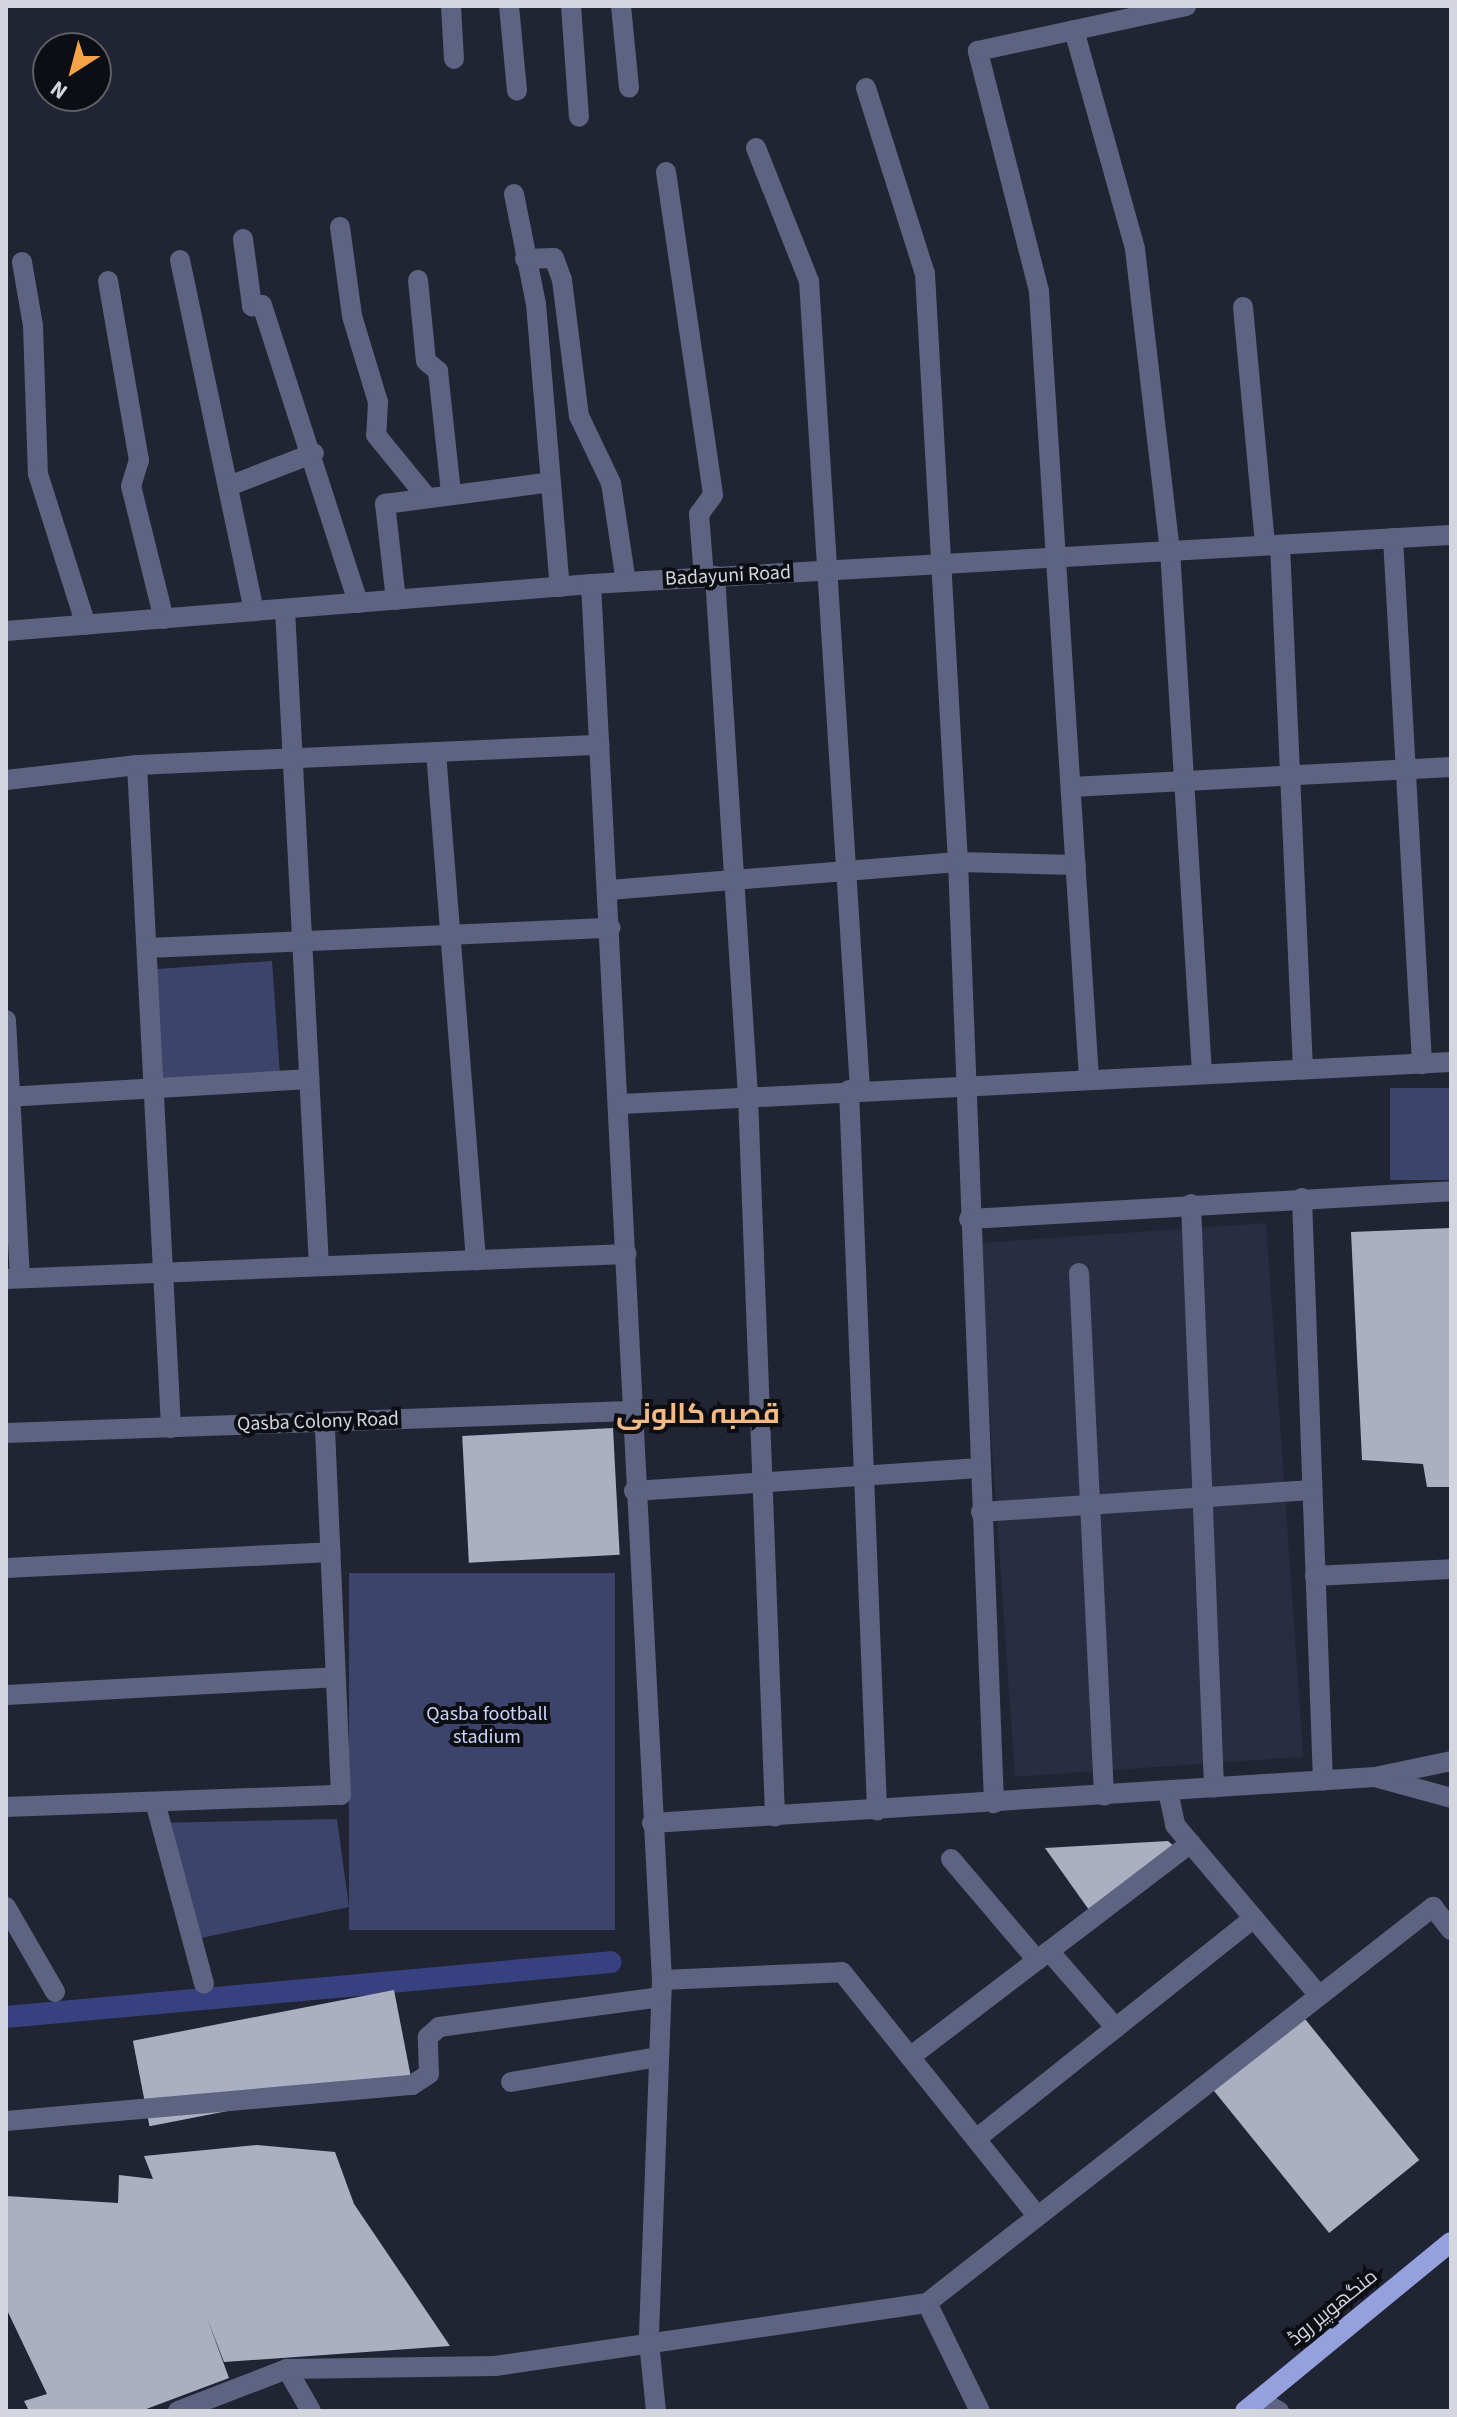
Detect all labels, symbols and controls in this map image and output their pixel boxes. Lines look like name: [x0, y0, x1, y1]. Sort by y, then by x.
north arrow: [32, 32, 112, 112]
text: N: [44, 73, 74, 107]
street label: Badayuni Road: [664, 561, 792, 591]
district label: قصبہ کالونی: [616, 1397, 780, 1431]
street label: Qasba Colony Road: [237, 1407, 399, 1437]
park label: Qasba football stadium: [426, 1702, 548, 1749]
street label: منگھوپیر روڈ: [1284, 2265, 1382, 2351]

